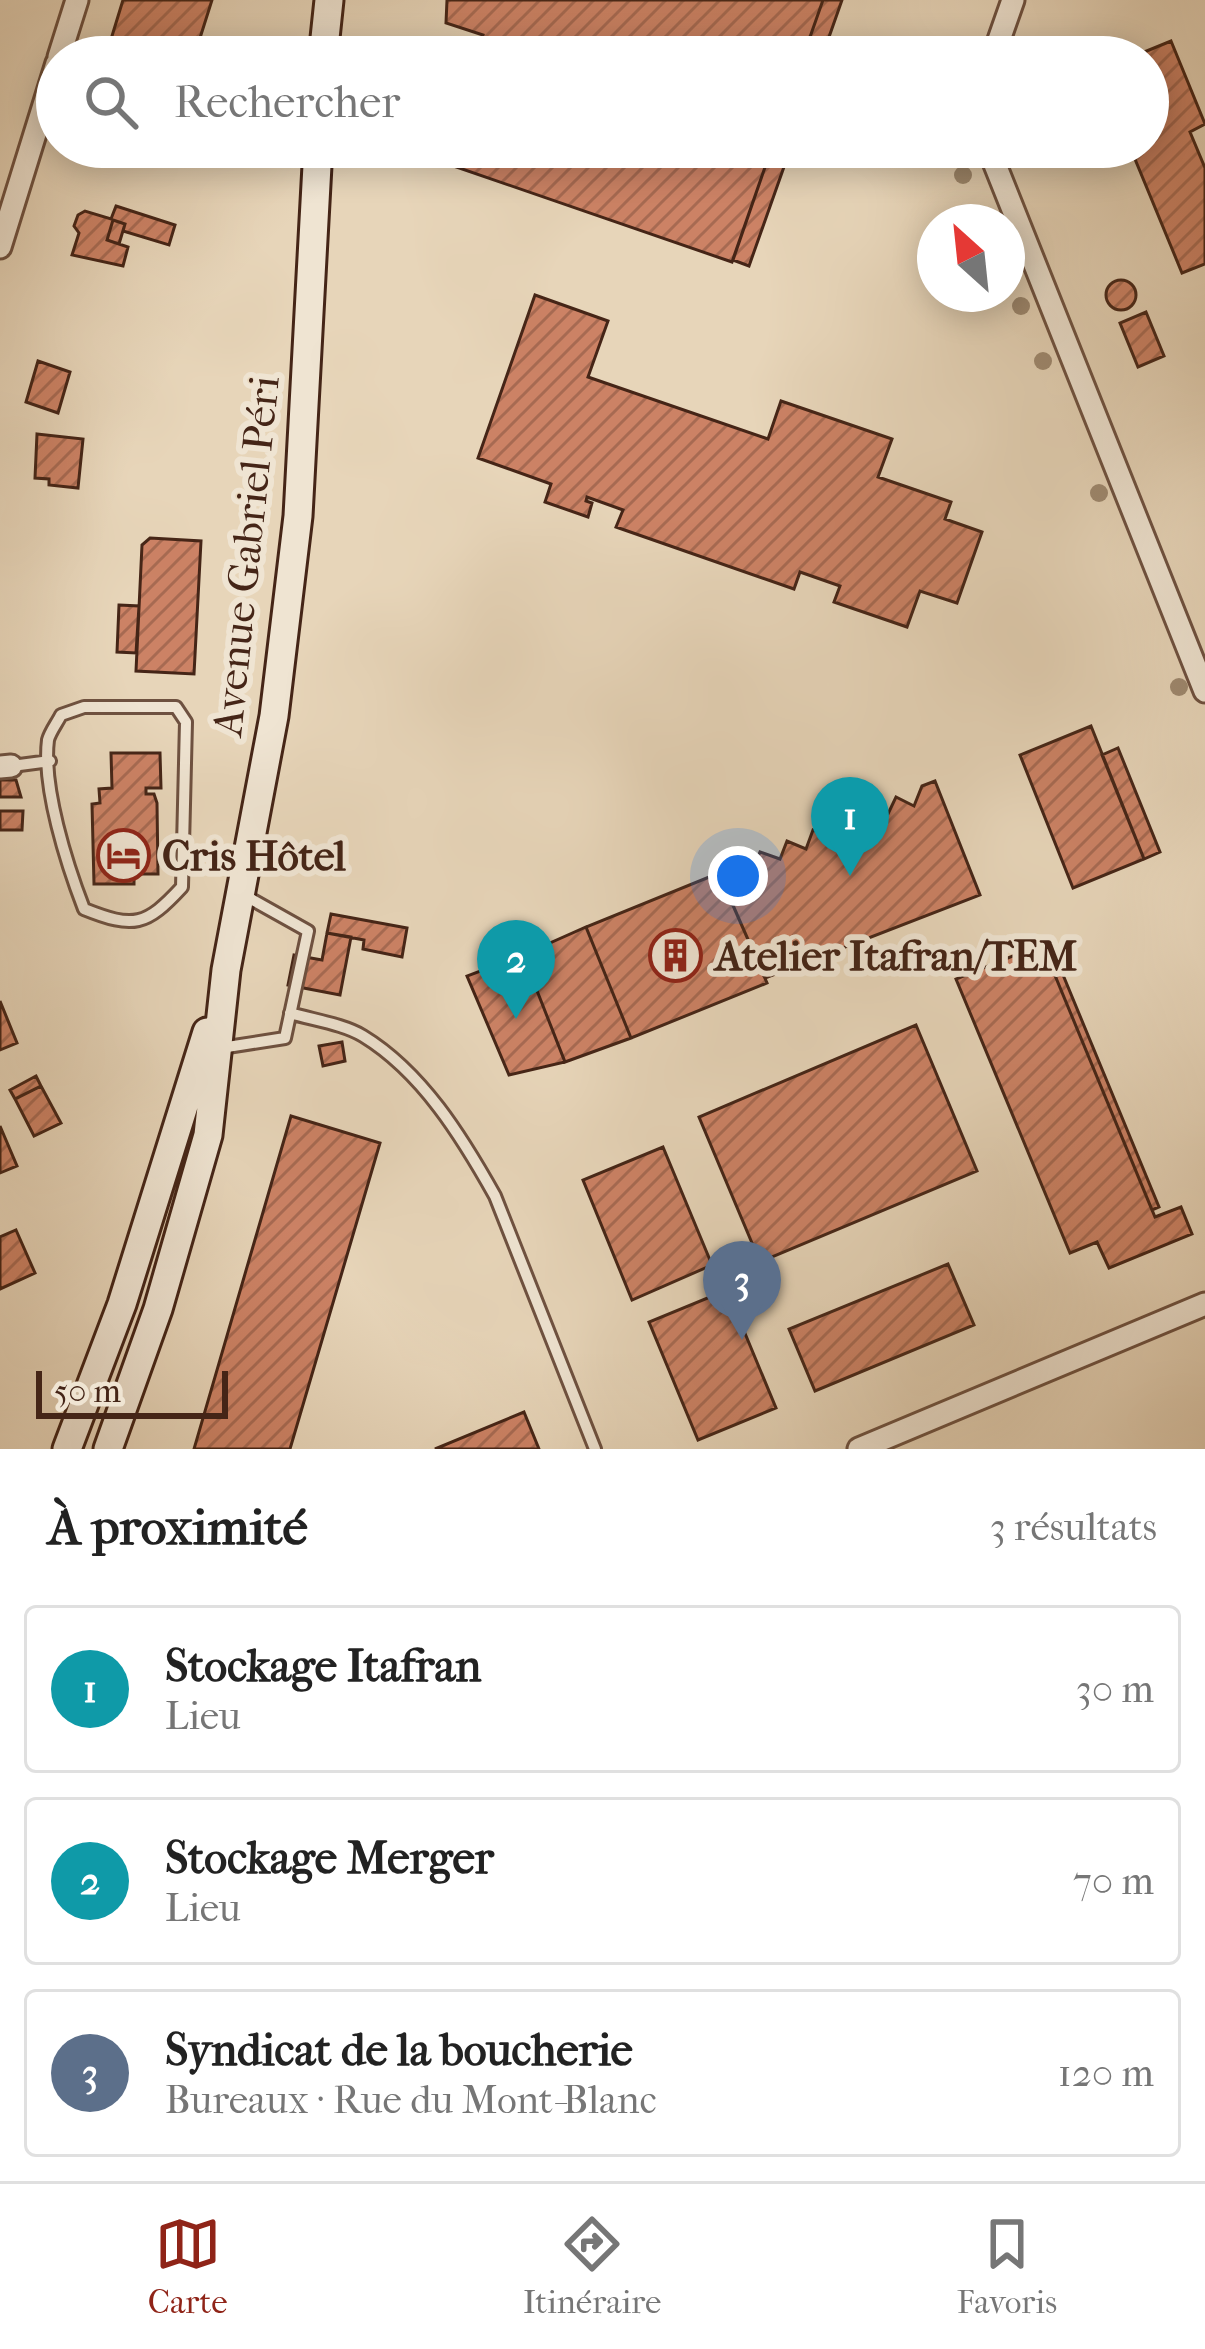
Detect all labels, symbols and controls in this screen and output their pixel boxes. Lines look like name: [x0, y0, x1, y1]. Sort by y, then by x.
search box: [36, 36, 1169, 168]
icon: search: [78, 69, 144, 135]
text: Rechercher: [174, 76, 400, 129]
north arrow: [917, 204, 1025, 312]
street label: Avenue Gabriel Péri: [203, 374, 290, 741]
pin: 1: [811, 777, 889, 876]
hotel icon: Cris Hôtel: [95, 827, 151, 883]
place label: Cris Hôtel: [162, 832, 346, 881]
your location: [708, 846, 768, 906]
pin: 2: [477, 920, 555, 1019]
building icon: Atelier Itafran/TEM: [648, 927, 704, 983]
place label: Atelier Itafran/TEM: [712, 932, 1077, 981]
pin: 3: [703, 1241, 781, 1340]
scale bar: [36, 1365, 228, 1418]
text: 50 m: [54, 1372, 121, 1411]
text: À proximité: [48, 1497, 308, 1557]
text: 3 résultats: [990, 1504, 1157, 1550]
text: Stockage Itafran: [165, 1640, 481, 1693]
text: 1: [83, 1666, 97, 1712]
text: 30 m: [1076, 1666, 1154, 1712]
text: Lieu: [165, 1693, 241, 1739]
text: Stockage Merger: [165, 1832, 494, 1885]
text: 2: [80, 1858, 100, 1904]
text: 70 m: [1073, 1858, 1154, 1904]
text: Lieu: [165, 1885, 241, 1931]
text: Syndicat de la boucherie: [165, 2024, 633, 2077]
text: 3: [82, 2050, 98, 2096]
text: 120 m: [1058, 2050, 1154, 2096]
text: Bureaux · Rue du Mont-Blanc: [165, 2077, 657, 2123]
tab: Carte: [148, 2211, 228, 2322]
tab: Itinéraire: [523, 2211, 661, 2322]
tab: Favoris: [957, 2211, 1057, 2322]

